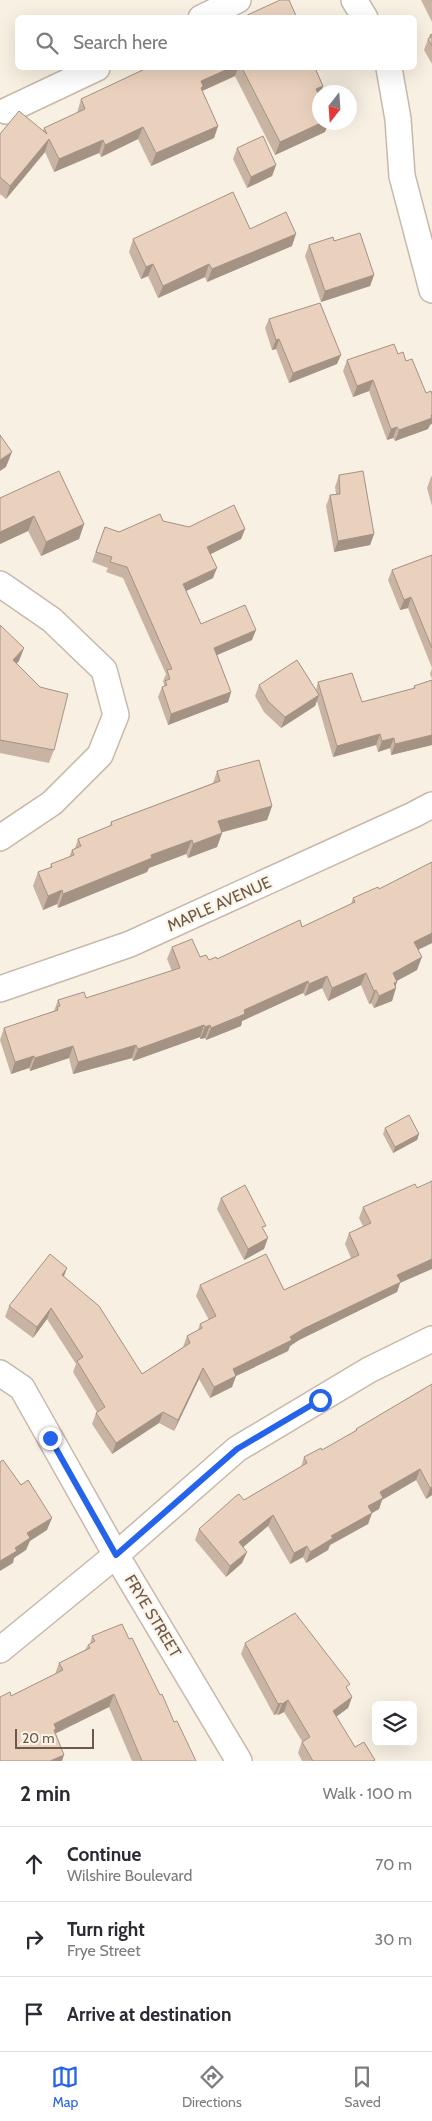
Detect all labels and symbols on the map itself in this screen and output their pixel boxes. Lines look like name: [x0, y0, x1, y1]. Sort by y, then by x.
north arrow: [312, 85, 357, 130]
street label: MAPLE AVENUE: [164, 873, 274, 935]
route start: [309, 1389, 332, 1412]
route end: [39, 1427, 62, 1450]
street label: FRYE STREET: [121, 1571, 185, 1661]
scale bar: [15, 1726, 94, 1749]

